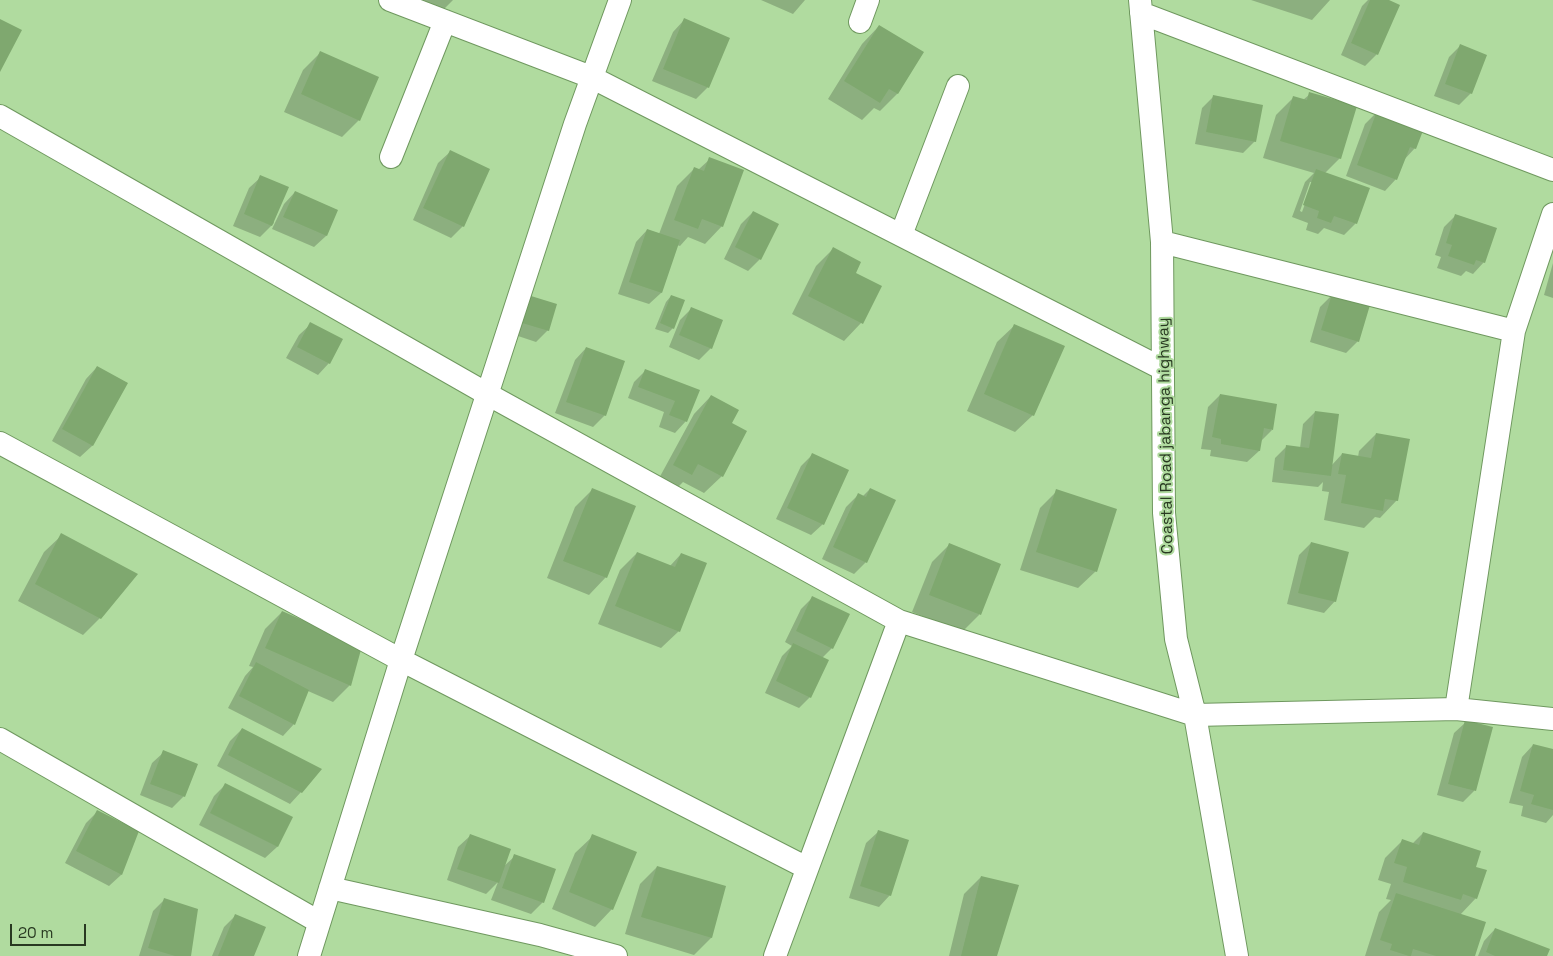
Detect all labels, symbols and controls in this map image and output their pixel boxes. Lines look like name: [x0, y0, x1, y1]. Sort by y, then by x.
street label: Coastal Road jabanga highway: [1154, 317, 1178, 555]
scale bar: [12, 914, 89, 946]
text: 20 m: [18, 923, 53, 942]

